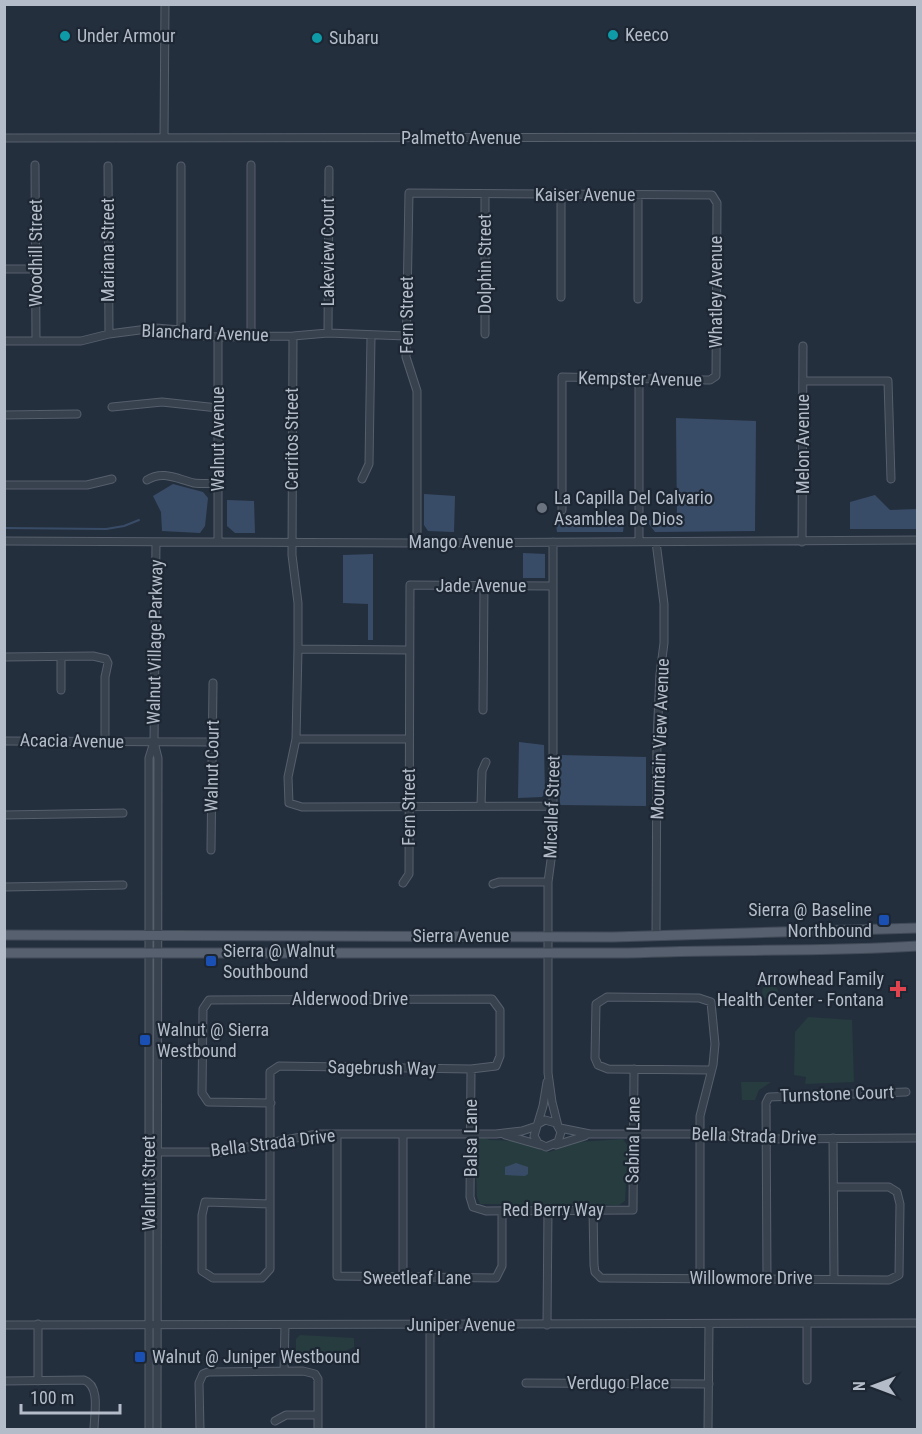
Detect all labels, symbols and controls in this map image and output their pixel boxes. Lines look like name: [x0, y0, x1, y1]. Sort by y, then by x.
place label: Keeco: [625, 24, 669, 45]
place label: Under Armour: [77, 25, 176, 46]
place label: Subaru: [329, 27, 379, 48]
marker: Keeco: [606, 28, 620, 42]
marker: Under Armour: [58, 29, 72, 43]
marker: Subaru: [310, 31, 324, 45]
street label: Palmetto Avenue: [401, 127, 521, 148]
street label: Kaiser Avenue: [535, 184, 635, 205]
street label: Mariana Street: [97, 198, 118, 302]
street label: Lakeview Court: [317, 198, 338, 306]
street label: Woodhill Street: [25, 199, 46, 307]
street label: Dolphin Street: [474, 214, 495, 314]
street label: Whatley Avenue: [705, 236, 726, 348]
street label: Fern Street: [396, 276, 417, 354]
street label: Blanchard Avenue: [141, 320, 269, 345]
street label: Kempster Avenue: [578, 367, 702, 390]
street label: Walnut Avenue: [207, 387, 228, 491]
street label: Cerritos Street: [281, 388, 302, 490]
street label: Melon Avenue: [792, 394, 813, 494]
place label: La Capilla Del Calvario Asamblea De Dios: [554, 487, 713, 529]
marker: La Capilla Del Calvario Asamblea De Dios: [535, 501, 549, 515]
street label: Mango Avenue: [409, 531, 513, 552]
street label: Walnut Village Parkway: [143, 559, 166, 725]
street label: Jade Avenue: [436, 575, 526, 596]
street label: Mountain View Avenue: [646, 658, 673, 820]
street label: Walnut Court: [200, 720, 223, 812]
street label: Acacia Avenue: [20, 729, 124, 752]
street label: Micallef Street: [539, 755, 564, 859]
street label: Fern Street: [398, 768, 419, 846]
place label: Sierra @ Baseline Northbound: [748, 899, 872, 941]
marker: Sierra @ Baseline Northbound: [877, 913, 891, 927]
street label: Sierra Avenue: [412, 925, 510, 946]
place label: Sierra @ Walnut Southbound: [223, 940, 335, 982]
marker: Sierra @ Walnut Southbound: [204, 954, 218, 968]
place label: Arrowhead Family Health Center - Fontana: [717, 968, 884, 1010]
marker: Arrowhead Family Health Center - Fontana: [889, 980, 907, 998]
street label: Alderwood Drive: [292, 988, 408, 1009]
place label: Walnut @ Sierra Westbound: [157, 1019, 269, 1061]
marker: Walnut @ Sierra Westbound: [138, 1033, 152, 1047]
street label: Sagebrush Way: [327, 1056, 437, 1079]
street label: Turnstone Court: [779, 1081, 894, 1106]
street label: Sabina Lane: [621, 1096, 644, 1184]
street label: Balsa Lane: [460, 1099, 481, 1177]
street label: Bella Strada Drive: [691, 1123, 817, 1148]
street label: Bella Strada Drive: [209, 1124, 336, 1161]
street label: Walnut Street: [138, 1135, 159, 1231]
street label: Red Berry Way: [502, 1199, 604, 1220]
street label: Sweetleaf Lane: [363, 1267, 471, 1288]
street label: Willowmore Drive: [689, 1267, 813, 1288]
street label: Juniper Avenue: [406, 1314, 516, 1335]
place label: Walnut @ Juniper Westbound: [152, 1346, 360, 1367]
marker: Walnut @ Juniper Westbound: [133, 1350, 147, 1364]
north arrow: [844, 1356, 904, 1416]
street label: Verdugo Place: [567, 1372, 669, 1393]
scale bar: [21, 1377, 120, 1415]
text: N: [850, 1381, 869, 1391]
text: 100 m: [30, 1387, 74, 1408]

